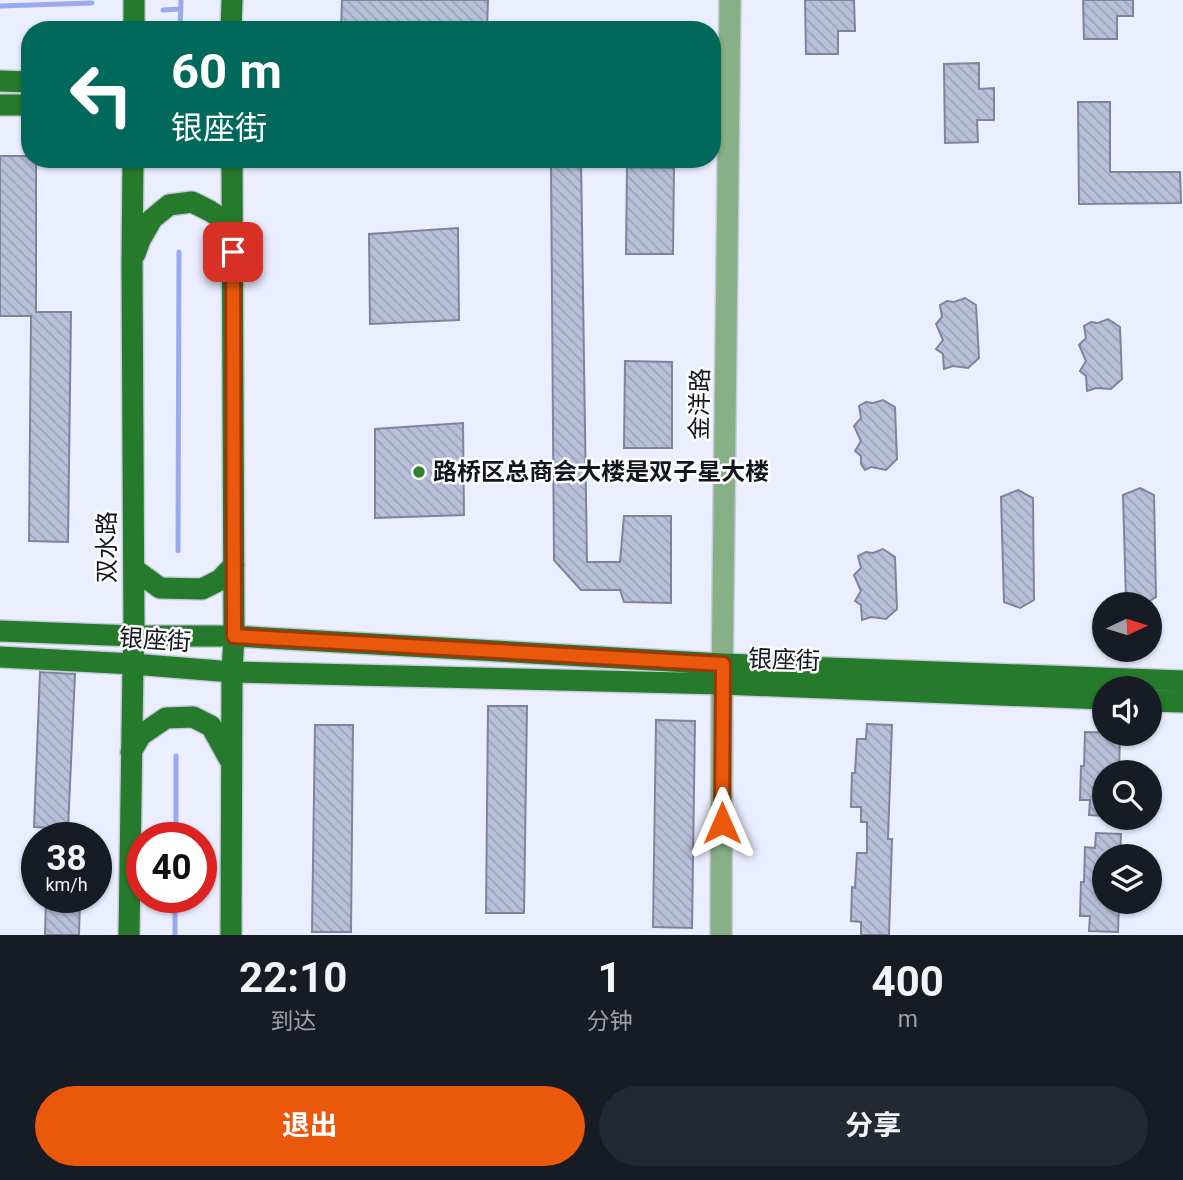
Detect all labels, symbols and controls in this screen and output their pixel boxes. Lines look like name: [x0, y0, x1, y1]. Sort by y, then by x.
text: 60 m: [171, 43, 282, 100]
icon: left: [56, 49, 147, 140]
text: 银座街: [171, 109, 267, 147]
pin: [203, 222, 263, 282]
icon: arrive: [214, 233, 252, 271]
street label: 金洋路: [685, 368, 715, 440]
place label: 路桥区总商会大楼是双子星大楼: [433, 458, 769, 486]
marker: 路桥区总商会大楼是双子星大楼: [411, 464, 427, 480]
street label: 双水路: [93, 511, 121, 583]
north arrow: [1092, 592, 1162, 662]
map controls: [1092, 592, 1162, 914]
street label: 银座街: [118, 624, 192, 656]
street label: 银座街: [748, 645, 820, 675]
button: sound: [1092, 676, 1162, 746]
button: search: [1092, 760, 1162, 830]
position arrow: [685, 786, 759, 860]
speed limit sign: 40: [126, 822, 217, 913]
text: 38: [46, 838, 87, 879]
button: layers: [1092, 844, 1162, 914]
text: km/h: [45, 874, 88, 895]
text: 22:10: [239, 953, 347, 1002]
text: 1: [597, 953, 622, 1002]
text: 400: [872, 957, 944, 1006]
text: m: [898, 1006, 918, 1033]
text: 到达: [270, 1008, 316, 1035]
text: 分钟: [586, 1008, 632, 1035]
button: 退出: [35, 1086, 585, 1166]
button: 分享: [599, 1086, 1148, 1166]

